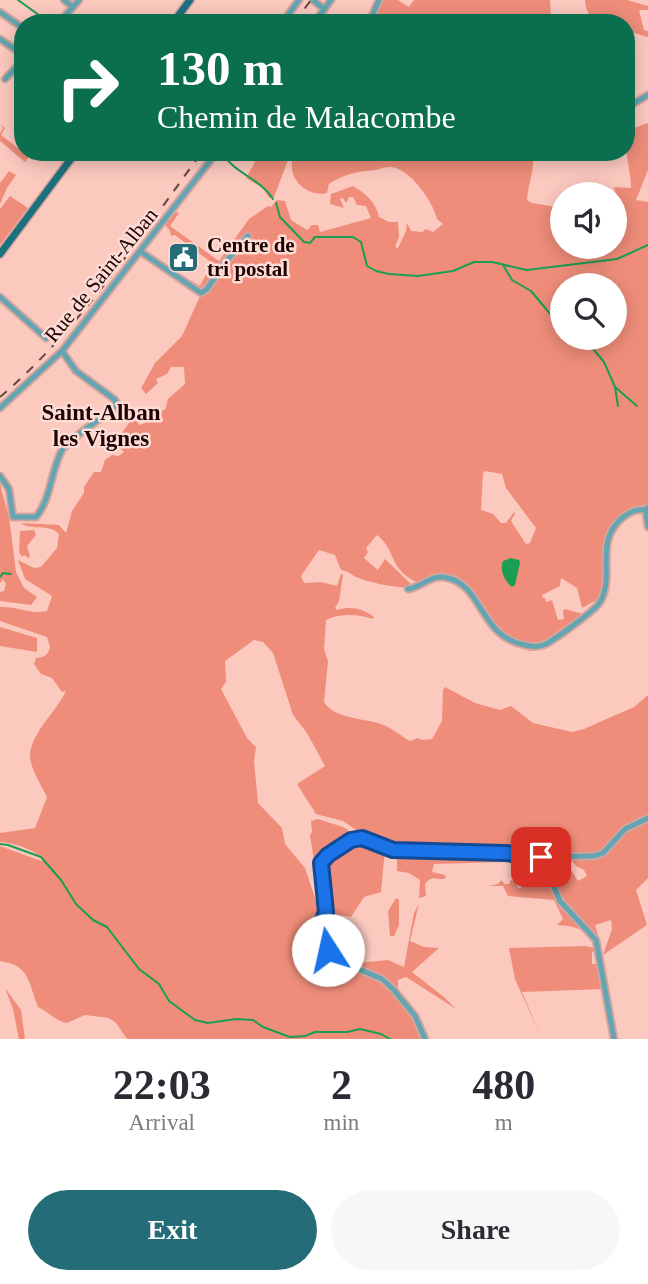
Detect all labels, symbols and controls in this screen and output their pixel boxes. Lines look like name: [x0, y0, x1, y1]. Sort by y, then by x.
text: 130 m: [157, 41, 284, 96]
icon: right: [42, 42, 133, 133]
text: Chemin de Malacombe: [157, 99, 456, 135]
map controls: [550, 182, 627, 350]
button: sound: [550, 182, 627, 259]
street label: Rue de Saint-Alban: [40, 203, 163, 347]
place label: Centre de tri postal: [207, 233, 295, 281]
public building icon: Centre de tri postal: [167, 240, 201, 274]
button: search: [550, 273, 627, 350]
district label: Saint-Alban les Vignes: [42, 400, 161, 451]
pin: [511, 827, 571, 887]
icon: arrive: [522, 838, 560, 876]
position arrow: [291, 913, 365, 987]
text: 22:03: [113, 1062, 211, 1108]
text: 2: [331, 1062, 352, 1108]
text: 480: [472, 1062, 535, 1108]
text: Arrival: [129, 1110, 195, 1135]
text: min: [324, 1110, 359, 1135]
text: m: [495, 1110, 513, 1135]
button: Exit: [28, 1190, 317, 1270]
button: Share: [331, 1190, 620, 1270]

